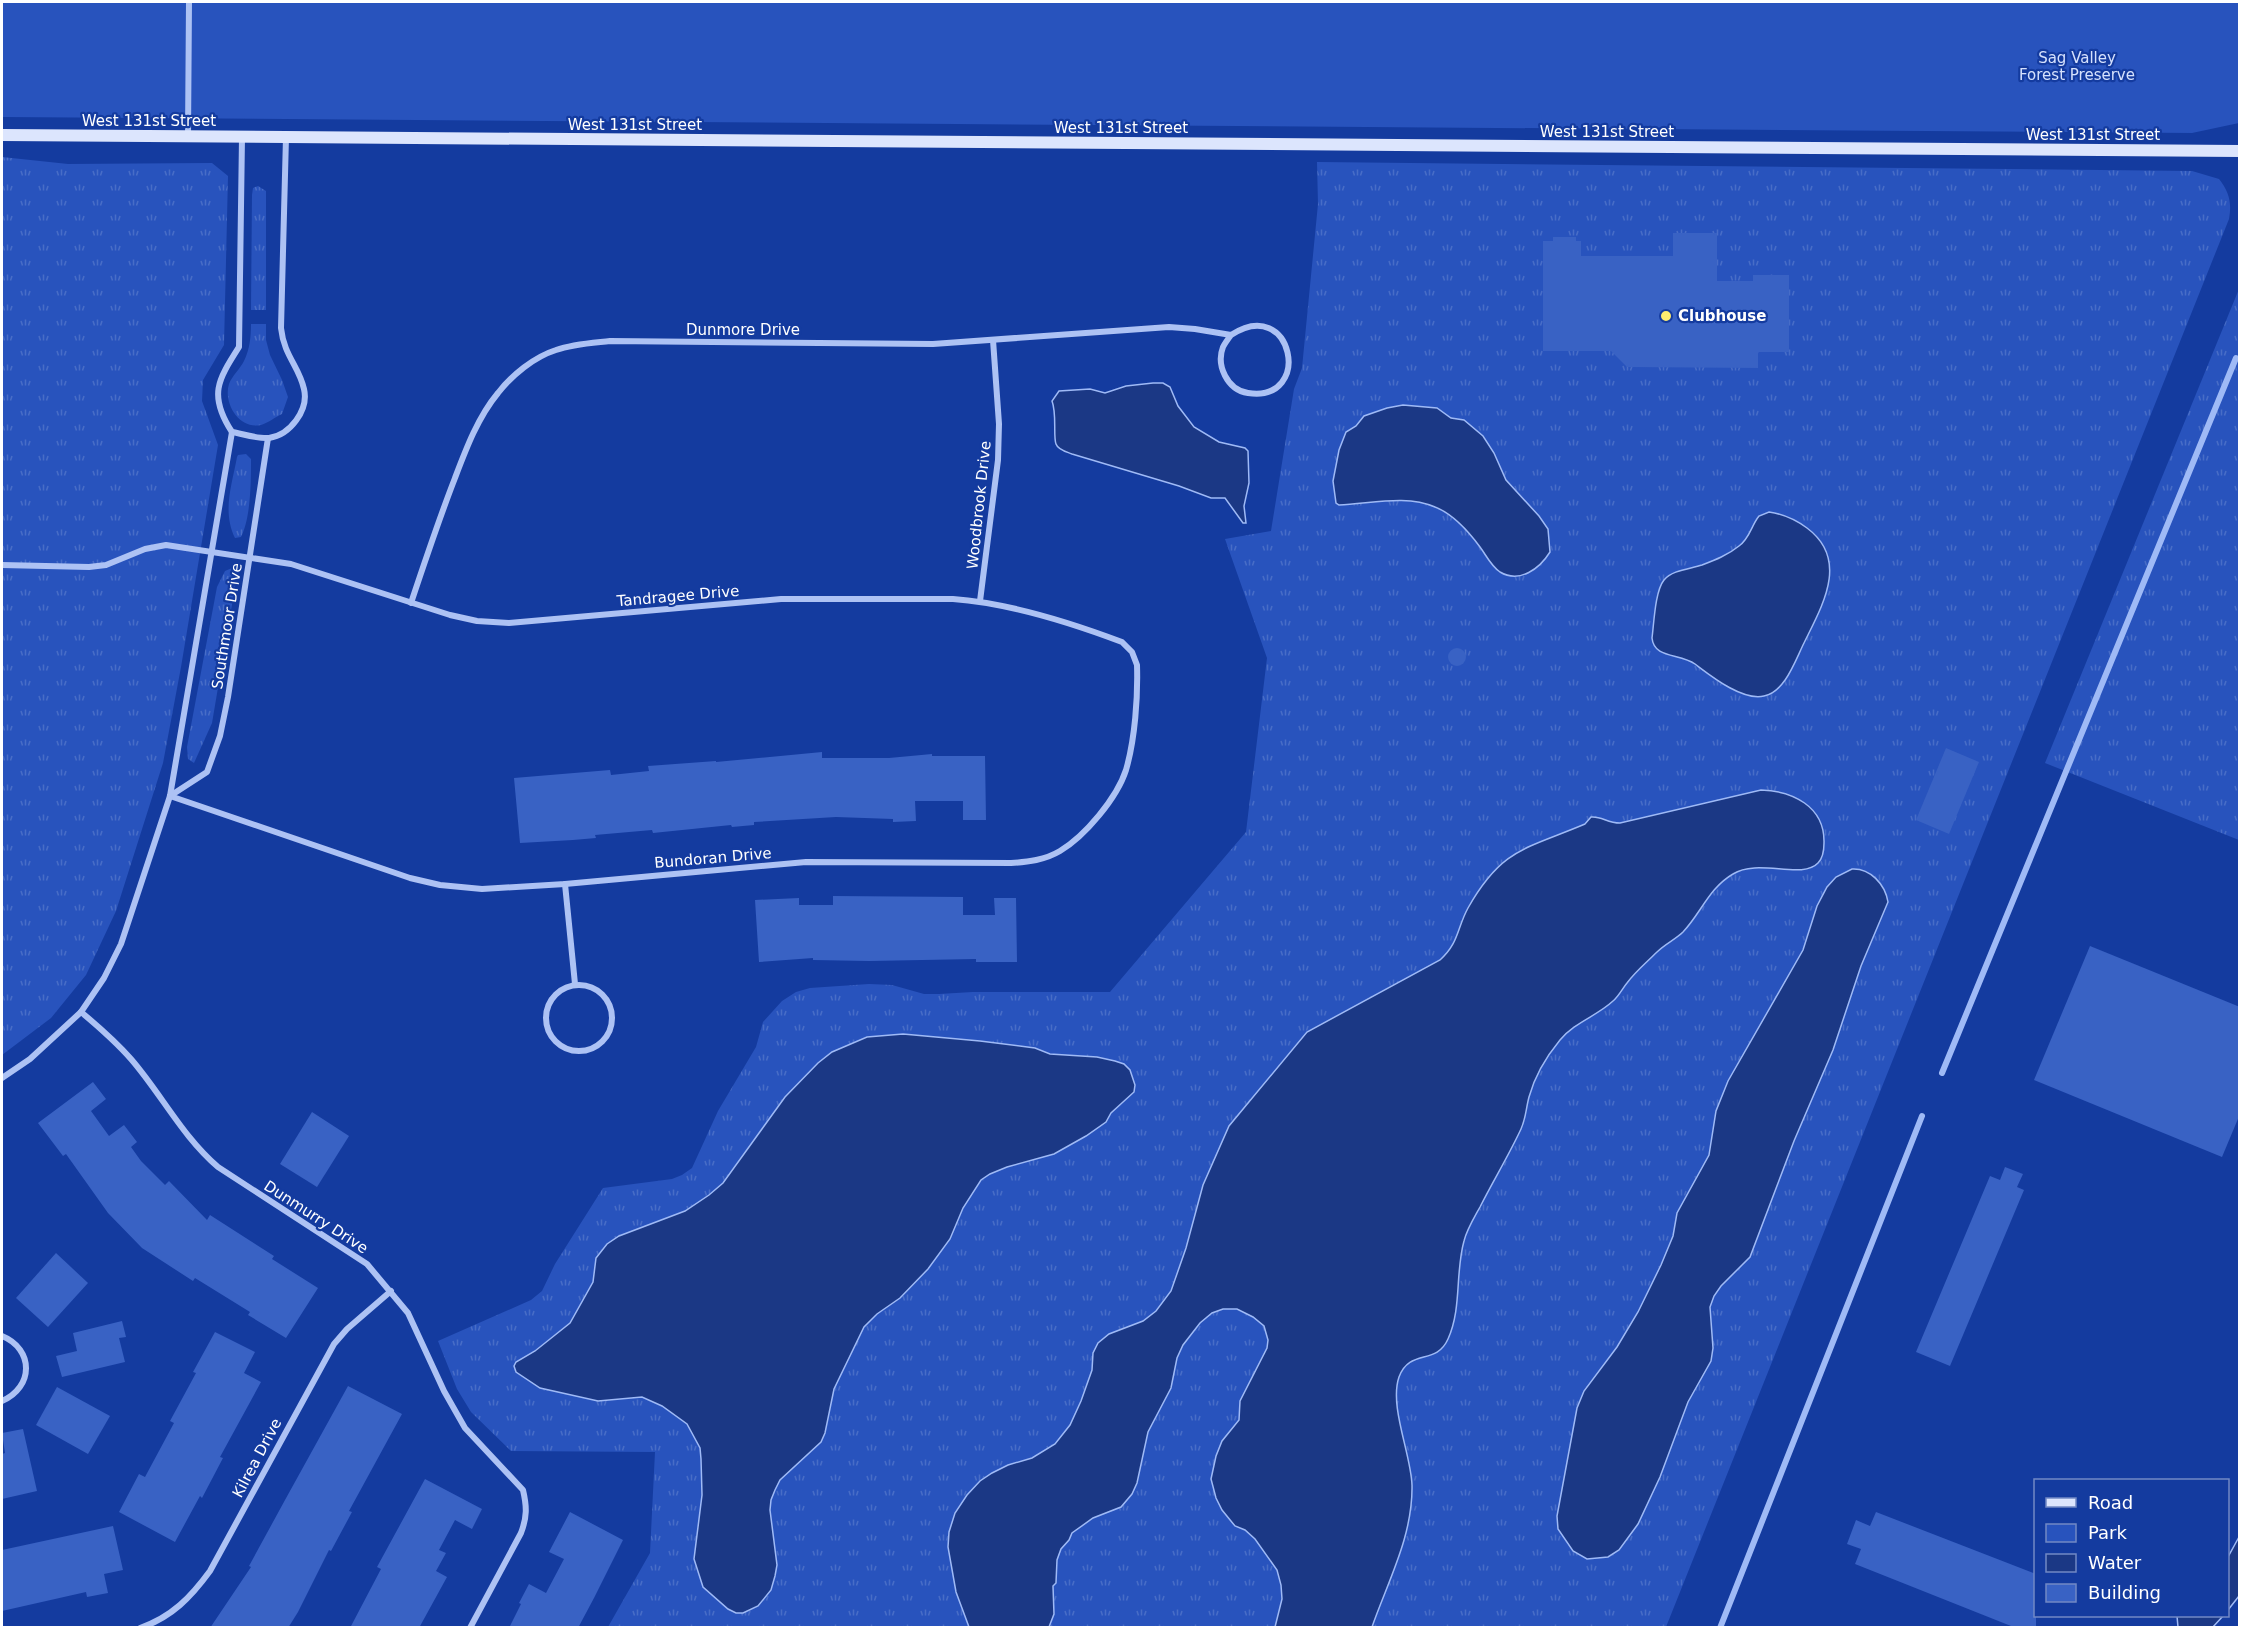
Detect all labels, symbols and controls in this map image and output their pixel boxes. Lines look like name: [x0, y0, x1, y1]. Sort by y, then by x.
park label: Sag Valley Forest Preserve: [2019, 49, 2135, 84]
street label: West 131st Street: [82, 112, 216, 130]
street label: West 131st Street: [568, 116, 702, 134]
street label: West 131st Street: [1054, 119, 1188, 137]
street label: West 131st Street: [1540, 123, 1674, 141]
street label: West 131st Street: [2026, 126, 2160, 144]
place label: Clubhouse: [1678, 307, 1766, 325]
marker: Clubhouse: [1659, 309, 1673, 323]
street label: Dunmore Drive: [686, 321, 800, 339]
street label: Woodbrook Drive: [963, 440, 995, 570]
street label: Southmoor Drive: [208, 562, 246, 690]
street label: Tandragee Drive: [615, 582, 740, 610]
street label: Bundoran Drive: [654, 844, 772, 872]
street label: Dunmurry Drive: [261, 1177, 371, 1257]
street label: Kilrea Drive: [229, 1415, 285, 1501]
legend: [2034, 1479, 2229, 1617]
text: Road: [2088, 1492, 2133, 1513]
text: Park: [2088, 1522, 2127, 1543]
text: Water: [2088, 1552, 2142, 1573]
text: Building: [2088, 1582, 2161, 1603]

